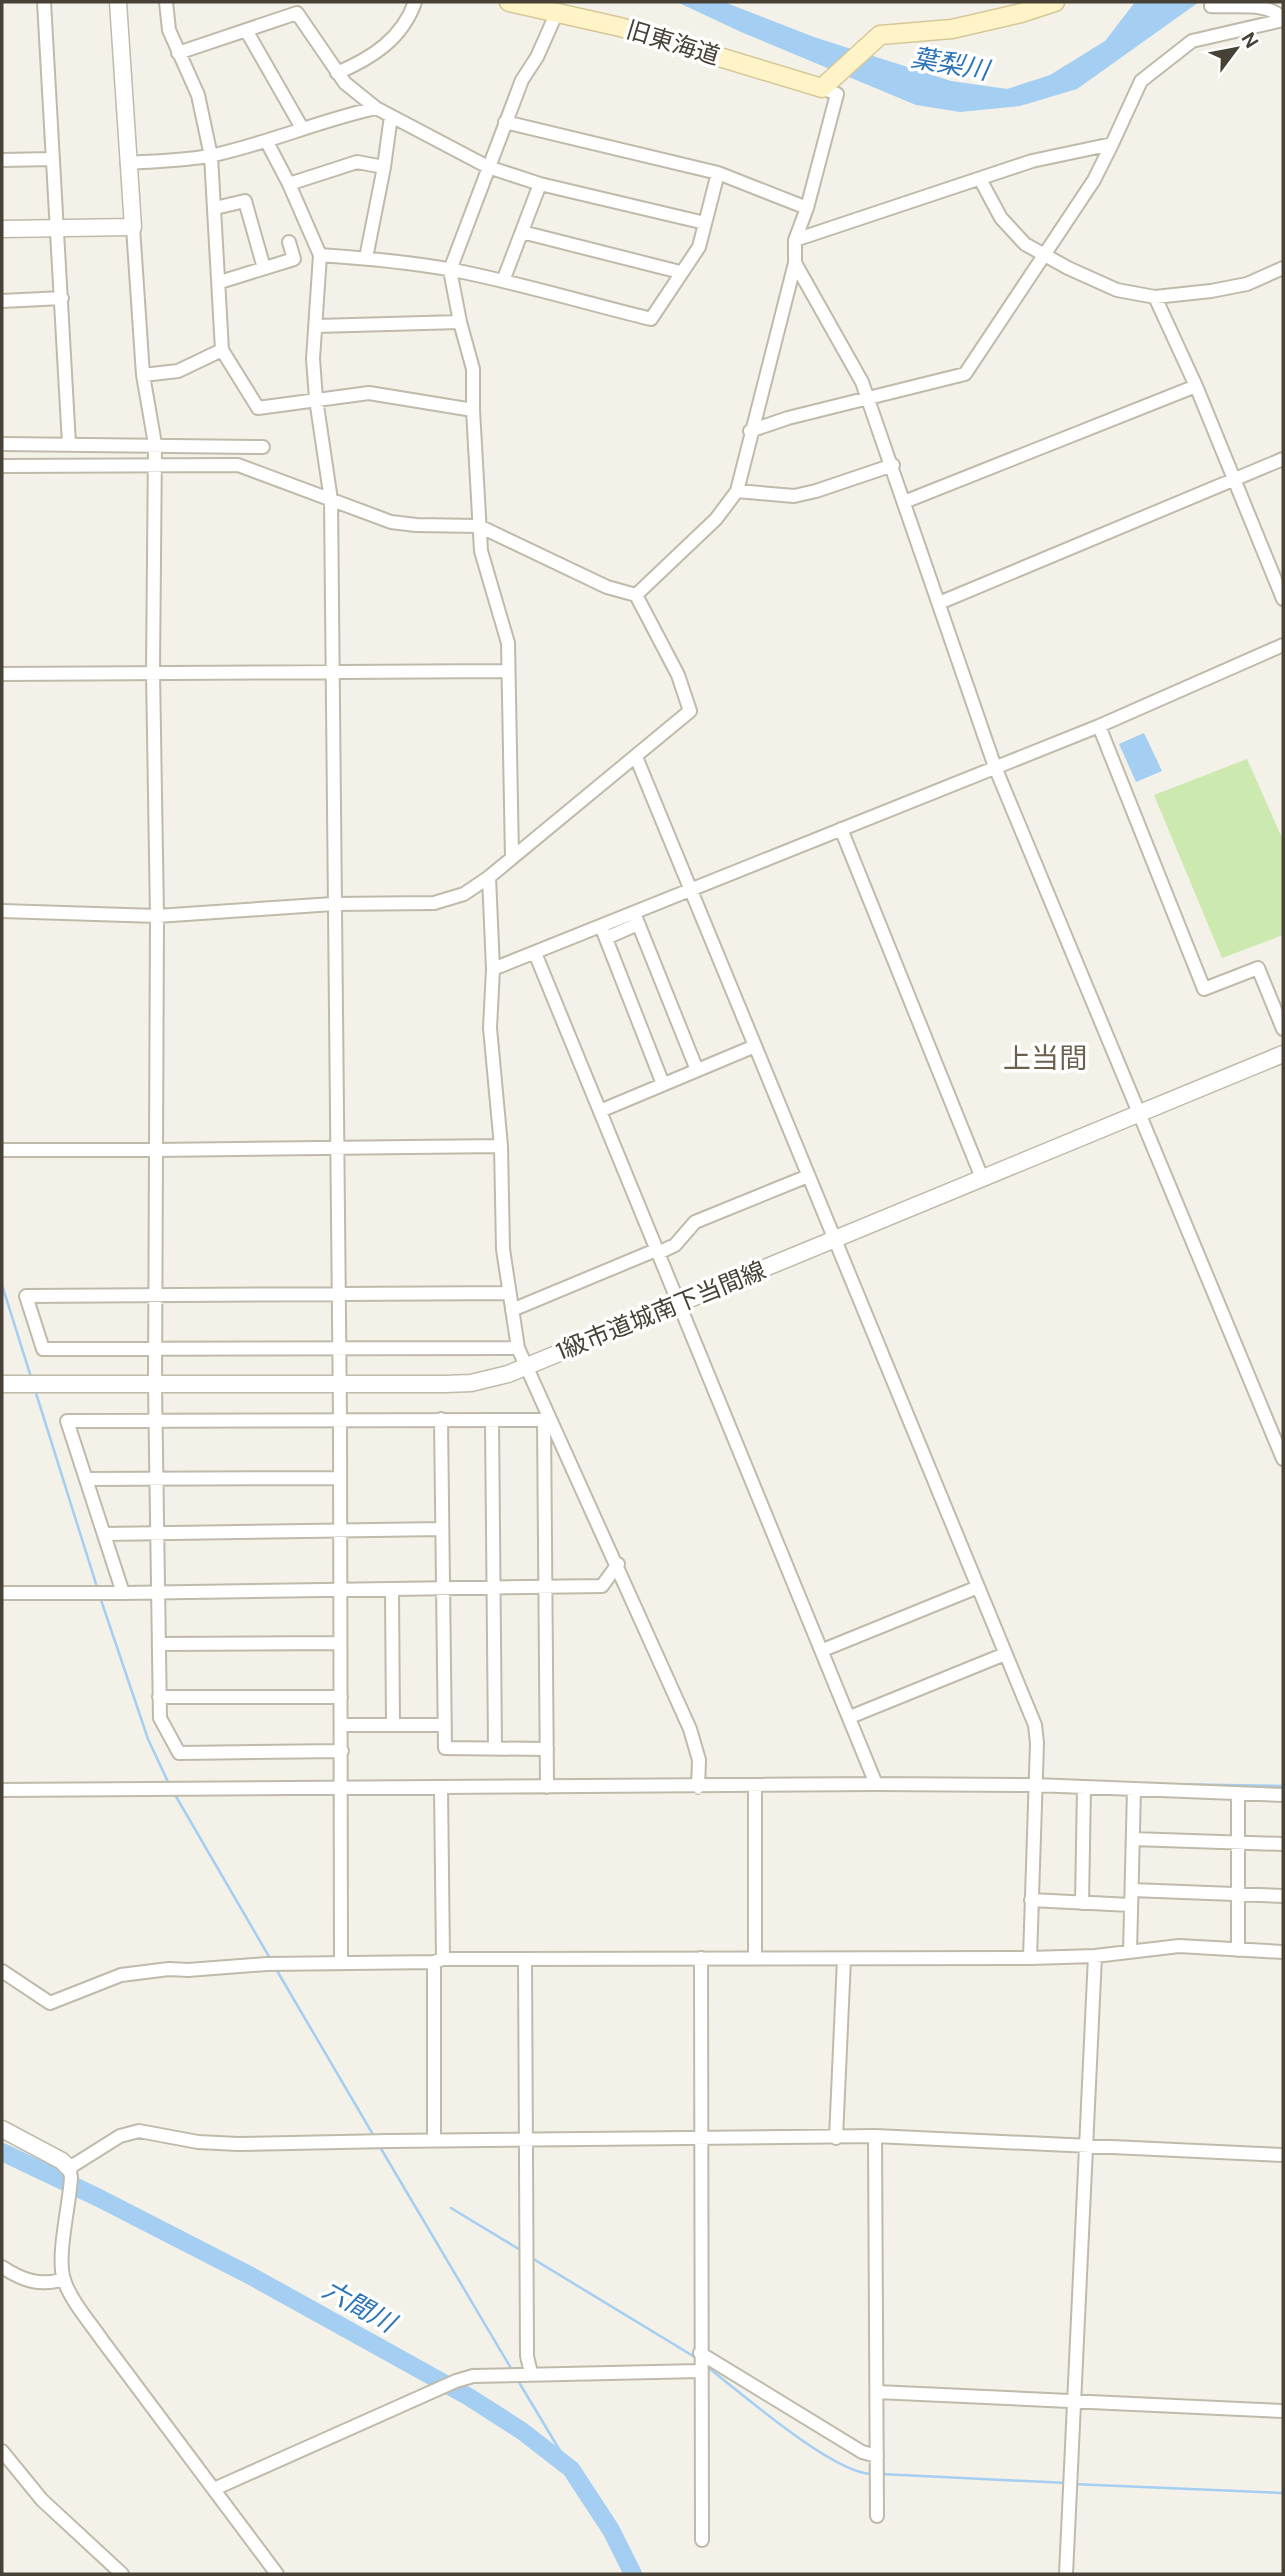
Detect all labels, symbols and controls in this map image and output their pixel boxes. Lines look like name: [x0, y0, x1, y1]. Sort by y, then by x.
street label: 旧東海道: [623, 14, 724, 71]
north arrow: [1201, 14, 1271, 84]
text: N: [1236, 28, 1264, 53]
water label: 葉梨川: [909, 40, 994, 88]
district label: 上当間: [1003, 1040, 1087, 1077]
street label: 1級市道城南下当間線: [551, 1254, 770, 1367]
water label: 六間川: [317, 2272, 404, 2341]

